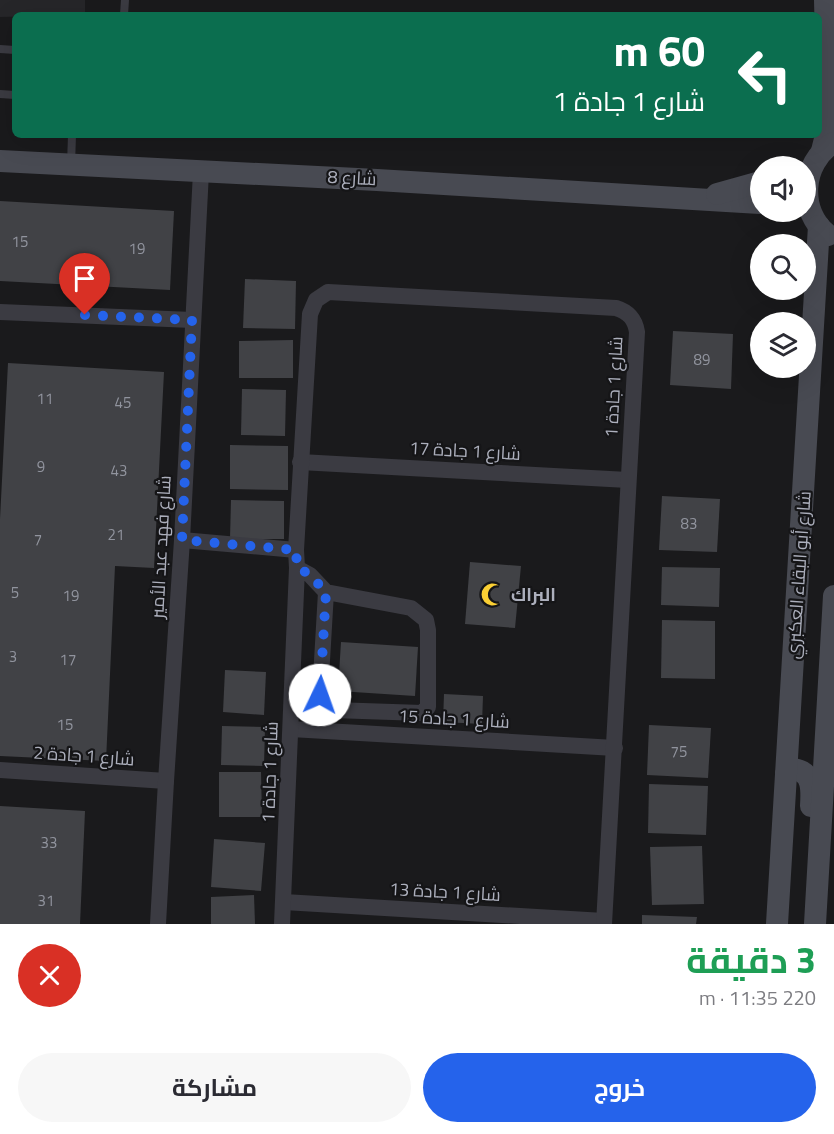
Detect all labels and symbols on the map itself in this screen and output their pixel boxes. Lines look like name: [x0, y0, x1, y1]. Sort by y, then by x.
street label: شارع 8: [327, 163, 377, 192]
house number: 15: [12, 230, 28, 253]
house number: 19: [129, 237, 145, 260]
pin: [59, 253, 110, 315]
street label: شارع 1 جادة 1: [597, 336, 630, 438]
house number: 89: [694, 348, 710, 371]
house number: 11: [37, 387, 53, 410]
house number: 45: [115, 391, 131, 414]
street label: شارع 1 جادة 17: [409, 434, 521, 467]
house number: 9: [37, 455, 45, 478]
house number: 43: [111, 459, 127, 482]
street label: شارع فهد عبد الأمير: [143, 475, 178, 620]
street label: شارع أبو البقاء العكبري: [779, 490, 819, 660]
house number: 83: [681, 512, 697, 535]
house number: 21: [108, 523, 124, 546]
house number: 7: [34, 528, 42, 551]
house number: 5: [11, 581, 19, 604]
place label: البراك: [511, 581, 556, 608]
mosque icon: البراك: [480, 582, 506, 608]
house number: 19: [63, 584, 79, 607]
house number: 3: [9, 645, 17, 668]
house number: 17: [60, 648, 76, 671]
position arrow: [288, 663, 352, 727]
street label: شارع 1 جادة 15: [398, 702, 510, 735]
house number: 15: [57, 713, 73, 736]
street label: شارع 1 جادة 1: [254, 721, 285, 823]
street label: شارع 1 جادة 2: [32, 738, 136, 773]
house number: 75: [671, 740, 687, 763]
house number: 33: [41, 831, 57, 854]
street label: شارع 1 جادة 13: [389, 875, 501, 908]
house number: 31: [38, 889, 54, 912]

